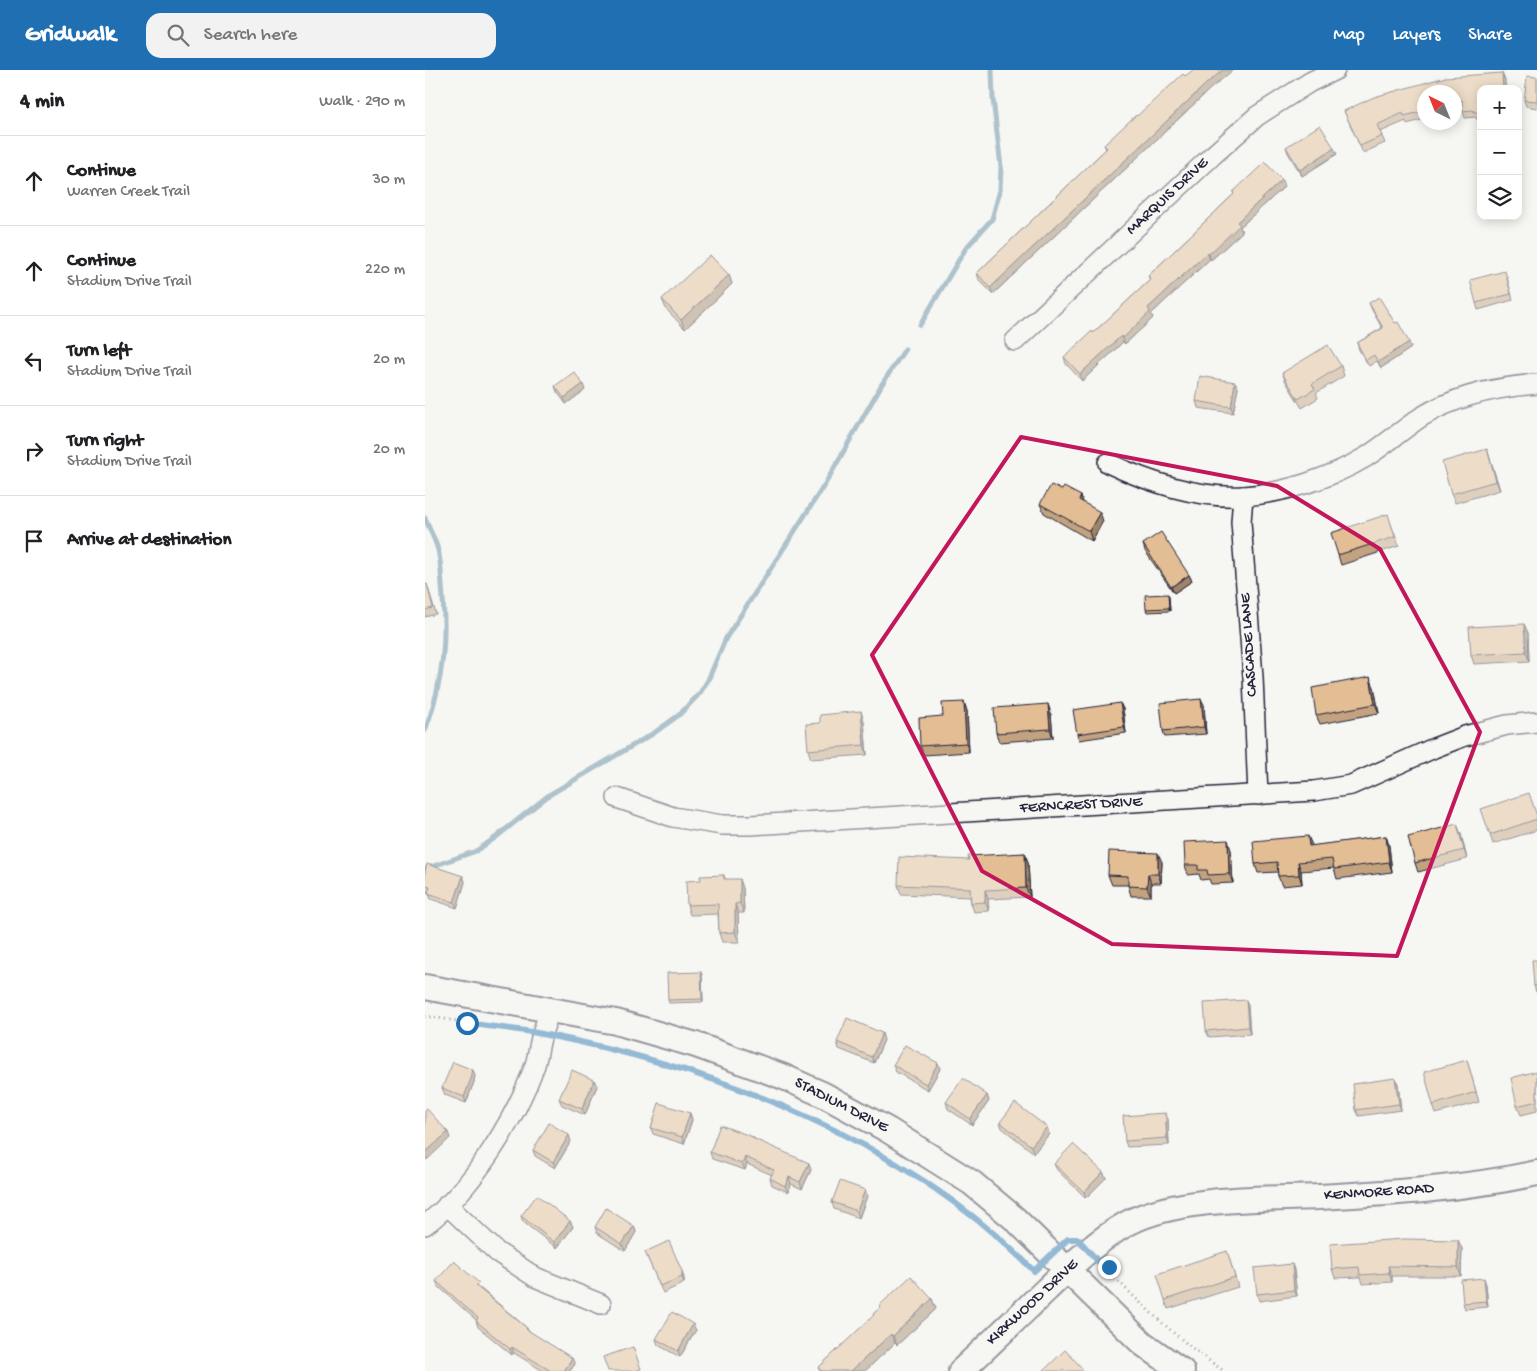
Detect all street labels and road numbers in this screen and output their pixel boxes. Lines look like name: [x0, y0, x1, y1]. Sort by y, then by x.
street label: MARQUIS DRIVE: [1123, 153, 1214, 240]
street label: CASCADE LANE: [1237, 592, 1263, 697]
street label: FERNCREST DRIVE: [1018, 793, 1144, 819]
street label: STADIUM DRIVE: [791, 1074, 892, 1138]
street label: KENMORE ROAD: [1323, 1180, 1435, 1206]
street label: KIRKWOOD DRIVE: [983, 1255, 1084, 1350]

